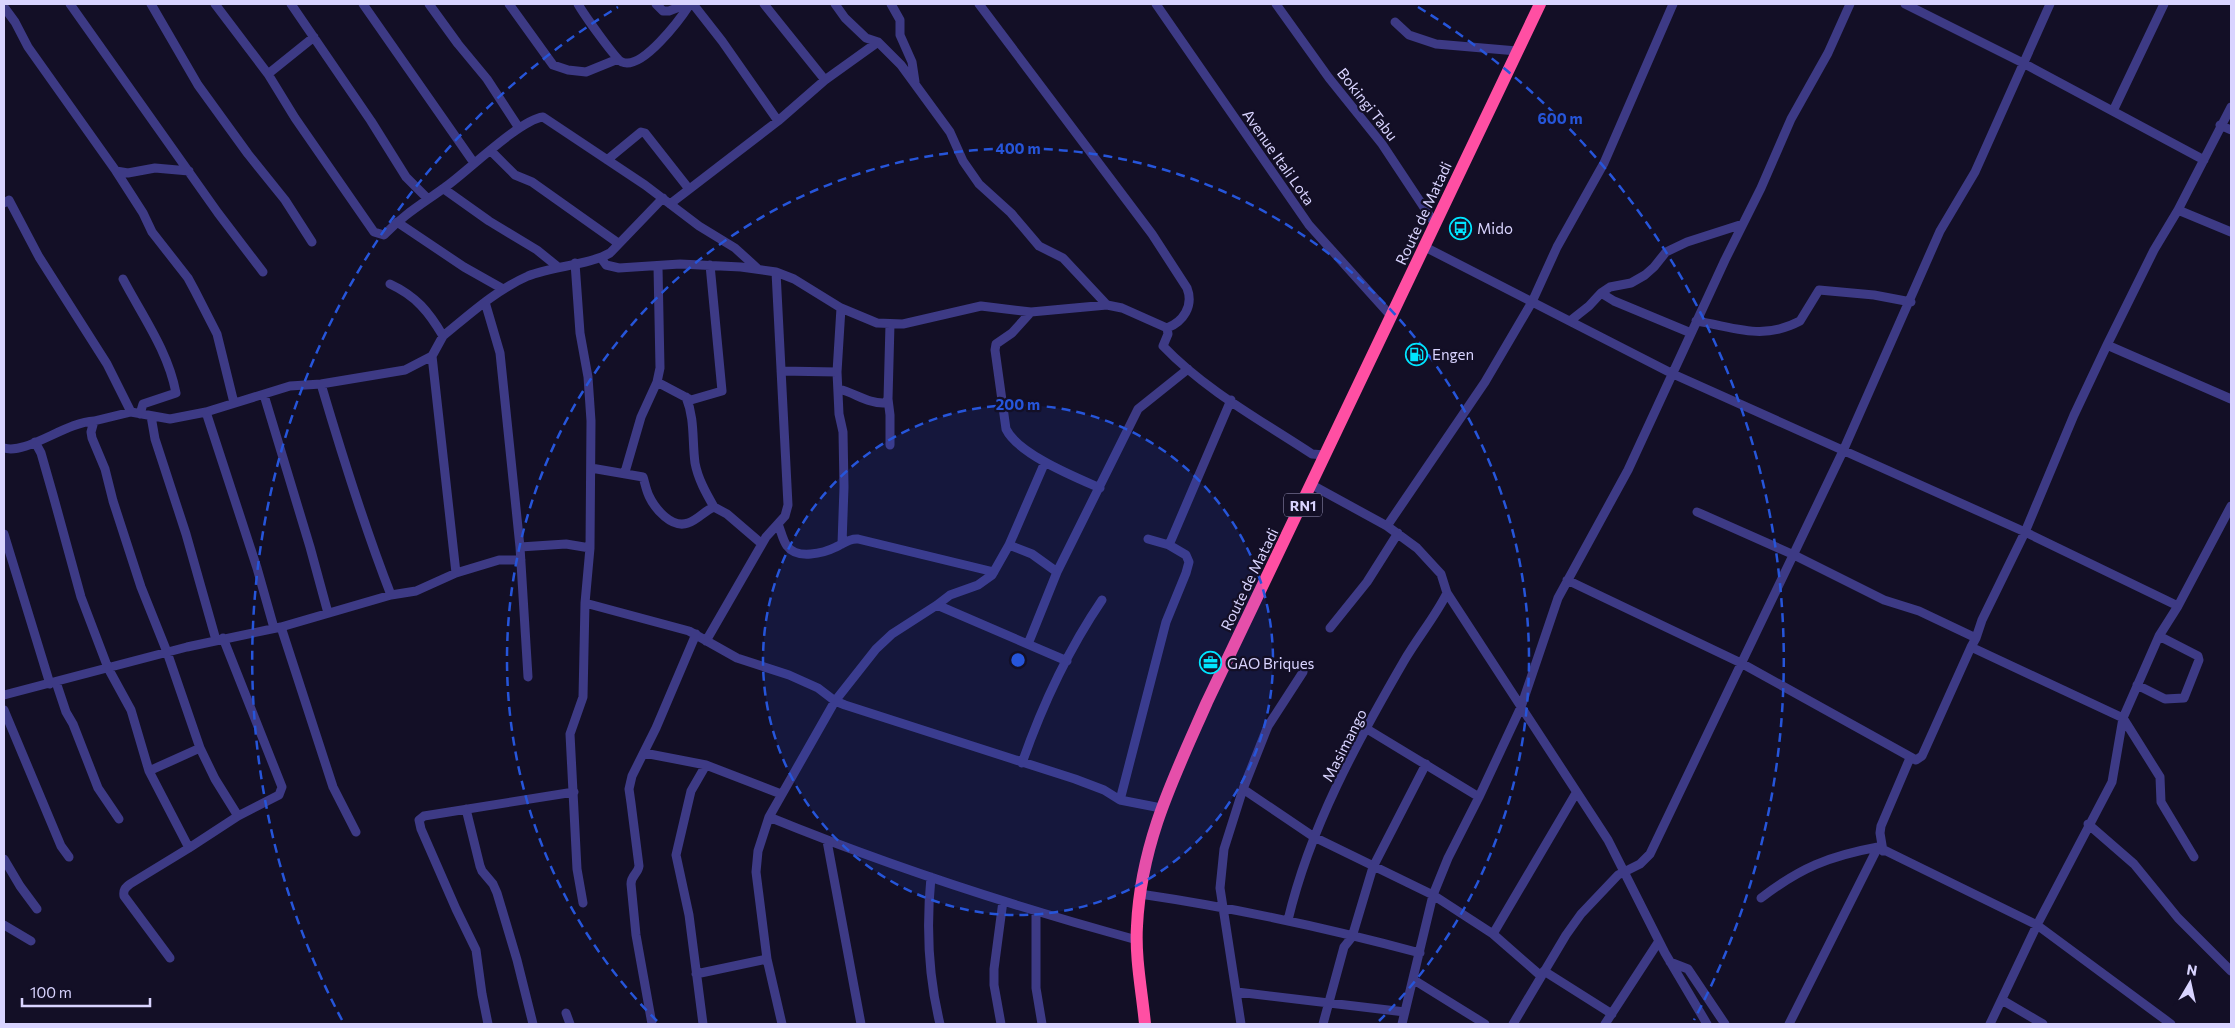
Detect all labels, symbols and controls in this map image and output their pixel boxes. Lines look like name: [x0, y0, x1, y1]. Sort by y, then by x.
street label: Bokingi Tabu: [1334, 64, 1402, 144]
street label: Avenue Itali Lota: [1239, 106, 1319, 208]
text: 600 m: [1537, 109, 1583, 127]
text: 400 m: [995, 139, 1041, 157]
street label: Route de Matadi: [1391, 159, 1455, 267]
bus stop icon: Mido: [1449, 216, 1473, 240]
place label: Mido: [1477, 219, 1513, 237]
fuel station icon: Engen: [1404, 342, 1428, 366]
place label: Engen: [1432, 345, 1474, 363]
text: 200 m: [996, 395, 1040, 413]
road number: RN1: [1284, 494, 1322, 516]
street label: Route de Matadi: [1216, 525, 1282, 633]
centre of rings: [1009, 651, 1027, 669]
office icon: GAO Briques: [1199, 651, 1223, 675]
place label: GAO Briques: [1227, 654, 1315, 672]
street label: Masimango: [1318, 706, 1370, 784]
north arrow: [2165, 958, 2215, 1008]
text: N: [2186, 960, 2199, 979]
scale bar: [22, 976, 150, 1008]
text: 100 m: [30, 983, 72, 1001]

